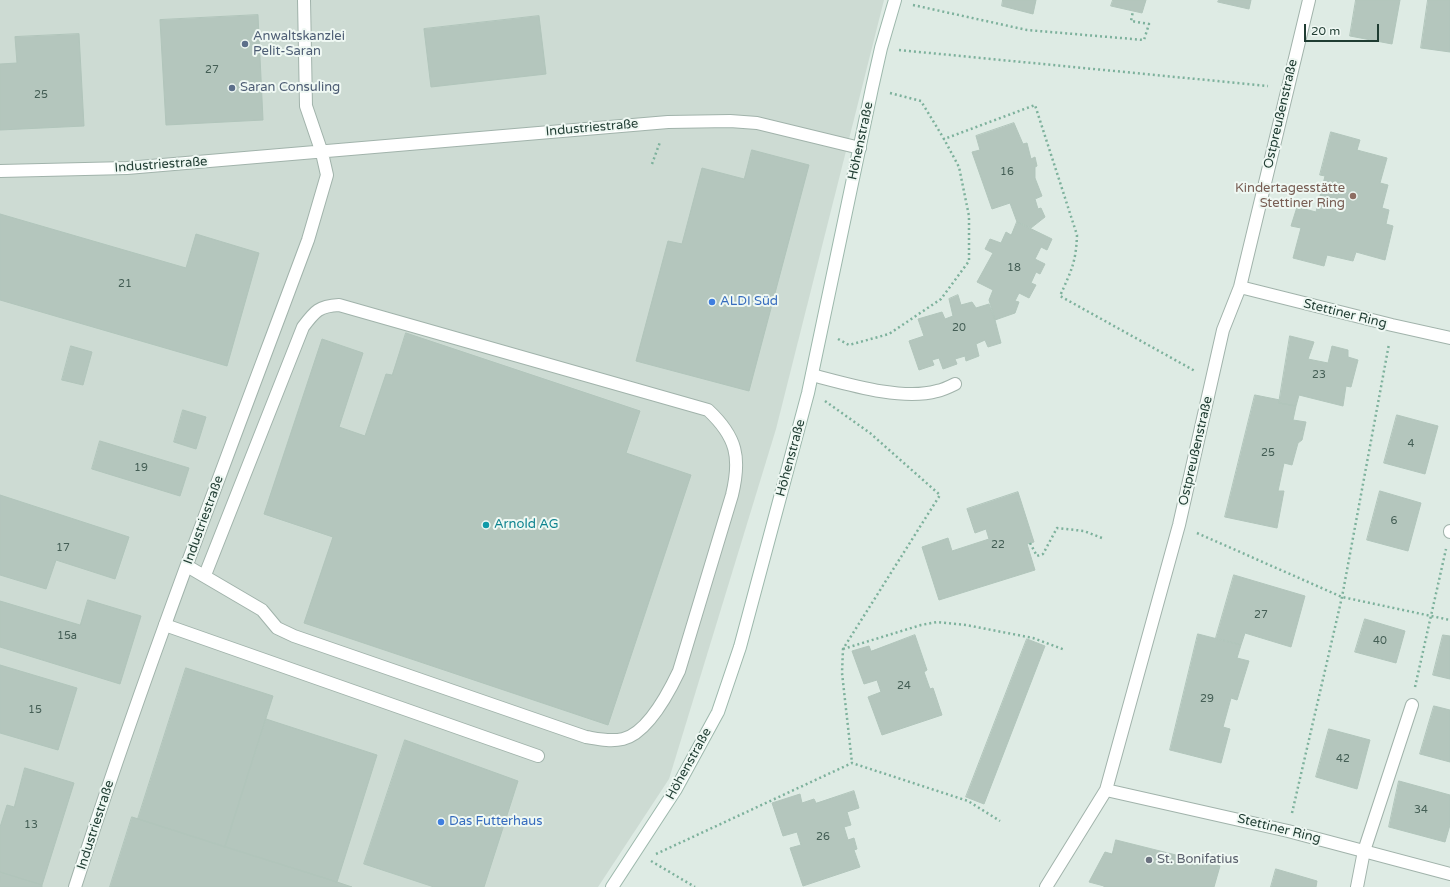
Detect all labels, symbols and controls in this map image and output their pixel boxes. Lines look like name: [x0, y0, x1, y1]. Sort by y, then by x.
scale bar: [1306, 16, 1381, 42]
text: 20 m: [1311, 24, 1340, 38]
place label: Anwaltskanzlei Pelit-Saran: [253, 29, 345, 60]
marker: Anwaltskanzlei Pelit-Saran: [240, 39, 250, 49]
street label: Ostpreußenstraße: [1261, 58, 1301, 170]
house number: 27: [205, 63, 219, 77]
place label: Saran Consuling: [240, 80, 340, 96]
marker: Saran Consuling: [227, 83, 237, 93]
house number: 25: [34, 88, 48, 102]
street label: Höhenstraße: [845, 101, 877, 181]
street label: Industriestraße: [545, 116, 639, 140]
street label: Industriestraße: [114, 154, 208, 176]
house number: 16: [1000, 165, 1014, 179]
place label: Kindertagesstätte Stettiner Ring: [1235, 181, 1345, 212]
marker: Kindertagesstätte Stettiner Ring: [1348, 191, 1358, 201]
house number: 18: [1007, 261, 1021, 275]
house number: 21: [118, 277, 132, 291]
place label: ALDI Süd: [720, 294, 778, 310]
street label: Stettiner Ring: [1302, 296, 1388, 332]
marker: ALDI Süd: [707, 297, 717, 307]
house number: 20: [952, 321, 966, 335]
house number: 23: [1312, 368, 1326, 382]
street label: Ostpreußenstraße: [1176, 395, 1216, 507]
street label: Höhenstraße: [773, 418, 809, 498]
house number: 4: [1408, 437, 1414, 451]
house number: 25: [1261, 446, 1275, 460]
house number: 19: [134, 461, 148, 475]
street label: Industriestraße: [181, 474, 227, 566]
house number: 6: [1391, 514, 1397, 528]
place label: Arnold AG: [494, 517, 559, 533]
marker: Arnold AG: [481, 520, 491, 530]
house number: 22: [991, 538, 1005, 552]
house number: 17: [56, 541, 70, 555]
house number: 27: [1254, 608, 1268, 622]
house number: 15a: [57, 629, 77, 643]
house number: 40: [1373, 634, 1387, 648]
house number: 24: [897, 679, 911, 693]
house number: 29: [1200, 692, 1214, 706]
house number: 15: [28, 703, 42, 717]
street label: Höhenstraße: [663, 725, 715, 803]
house number: 42: [1336, 752, 1350, 766]
street label: Industriestraße: [74, 778, 118, 872]
house number: 34: [1414, 803, 1428, 817]
street label: Stettiner Ring: [1236, 811, 1322, 847]
place label: Das Futterhaus: [449, 814, 542, 830]
marker: Das Futterhaus: [436, 817, 446, 827]
house number: 13: [24, 818, 38, 832]
house number: 26: [816, 830, 830, 844]
place label: St. Bonifatius: [1157, 852, 1239, 868]
marker: St. Bonifatius: [1144, 855, 1154, 865]

